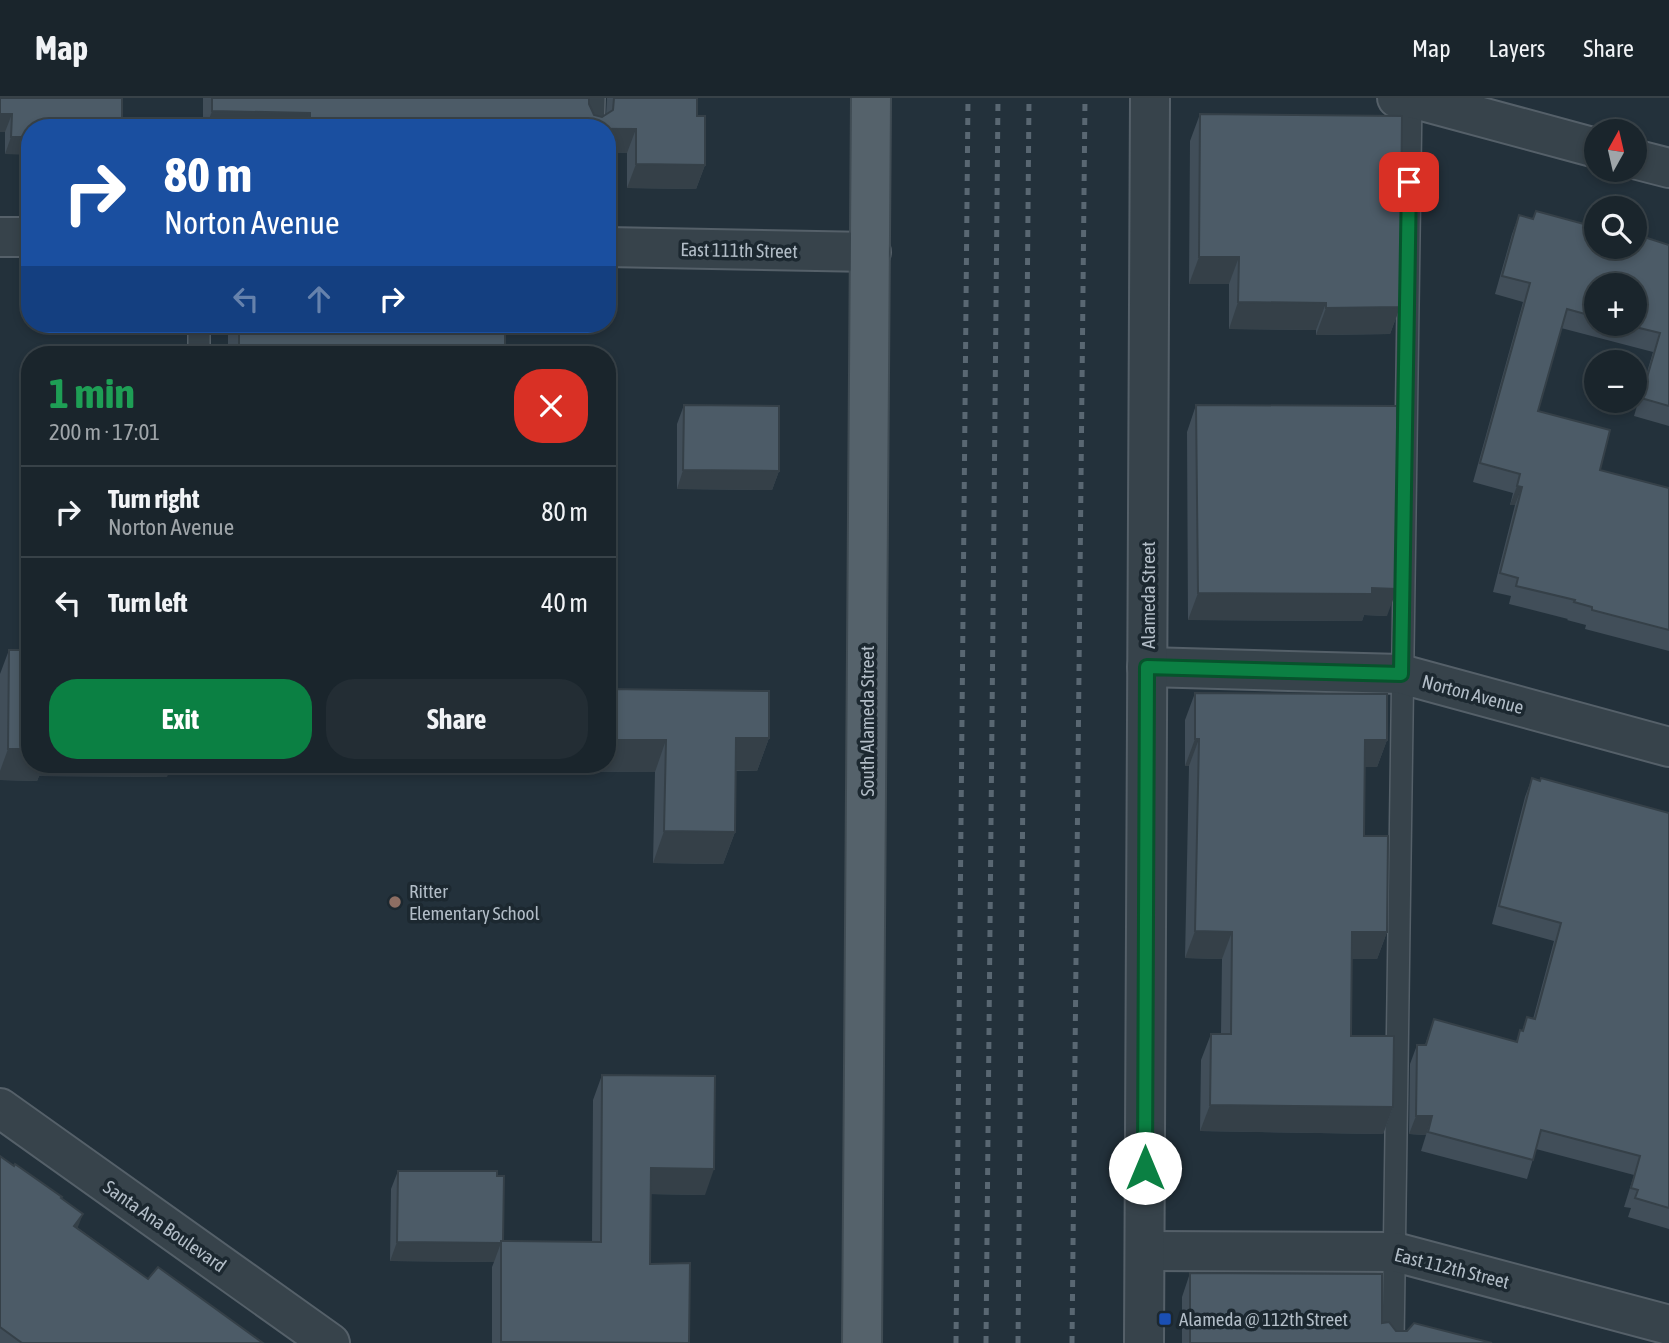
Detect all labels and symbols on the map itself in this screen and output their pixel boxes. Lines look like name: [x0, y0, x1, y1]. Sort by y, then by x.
north arrow: [1584, 119, 1647, 182]
pin: [1379, 152, 1439, 212]
street label: East 111th Street: [680, 238, 798, 262]
street label: Alameda Street: [1137, 541, 1159, 649]
street label: South Alameda Street: [856, 646, 878, 796]
street label: Norton Avenue: [1420, 670, 1526, 718]
place label: Ritter Elementary School: [409, 880, 540, 924]
marker: Ritter Elementary School: [387, 894, 403, 910]
position arrow: [1108, 1131, 1182, 1205]
street label: Santa Ana Boulevard: [100, 1176, 230, 1276]
street label: East 112th Street: [1392, 1243, 1512, 1293]
place label: Alameda @ 112th Street: [1179, 1308, 1348, 1330]
marker: Alameda @ 112th Street: [1157, 1311, 1173, 1327]

